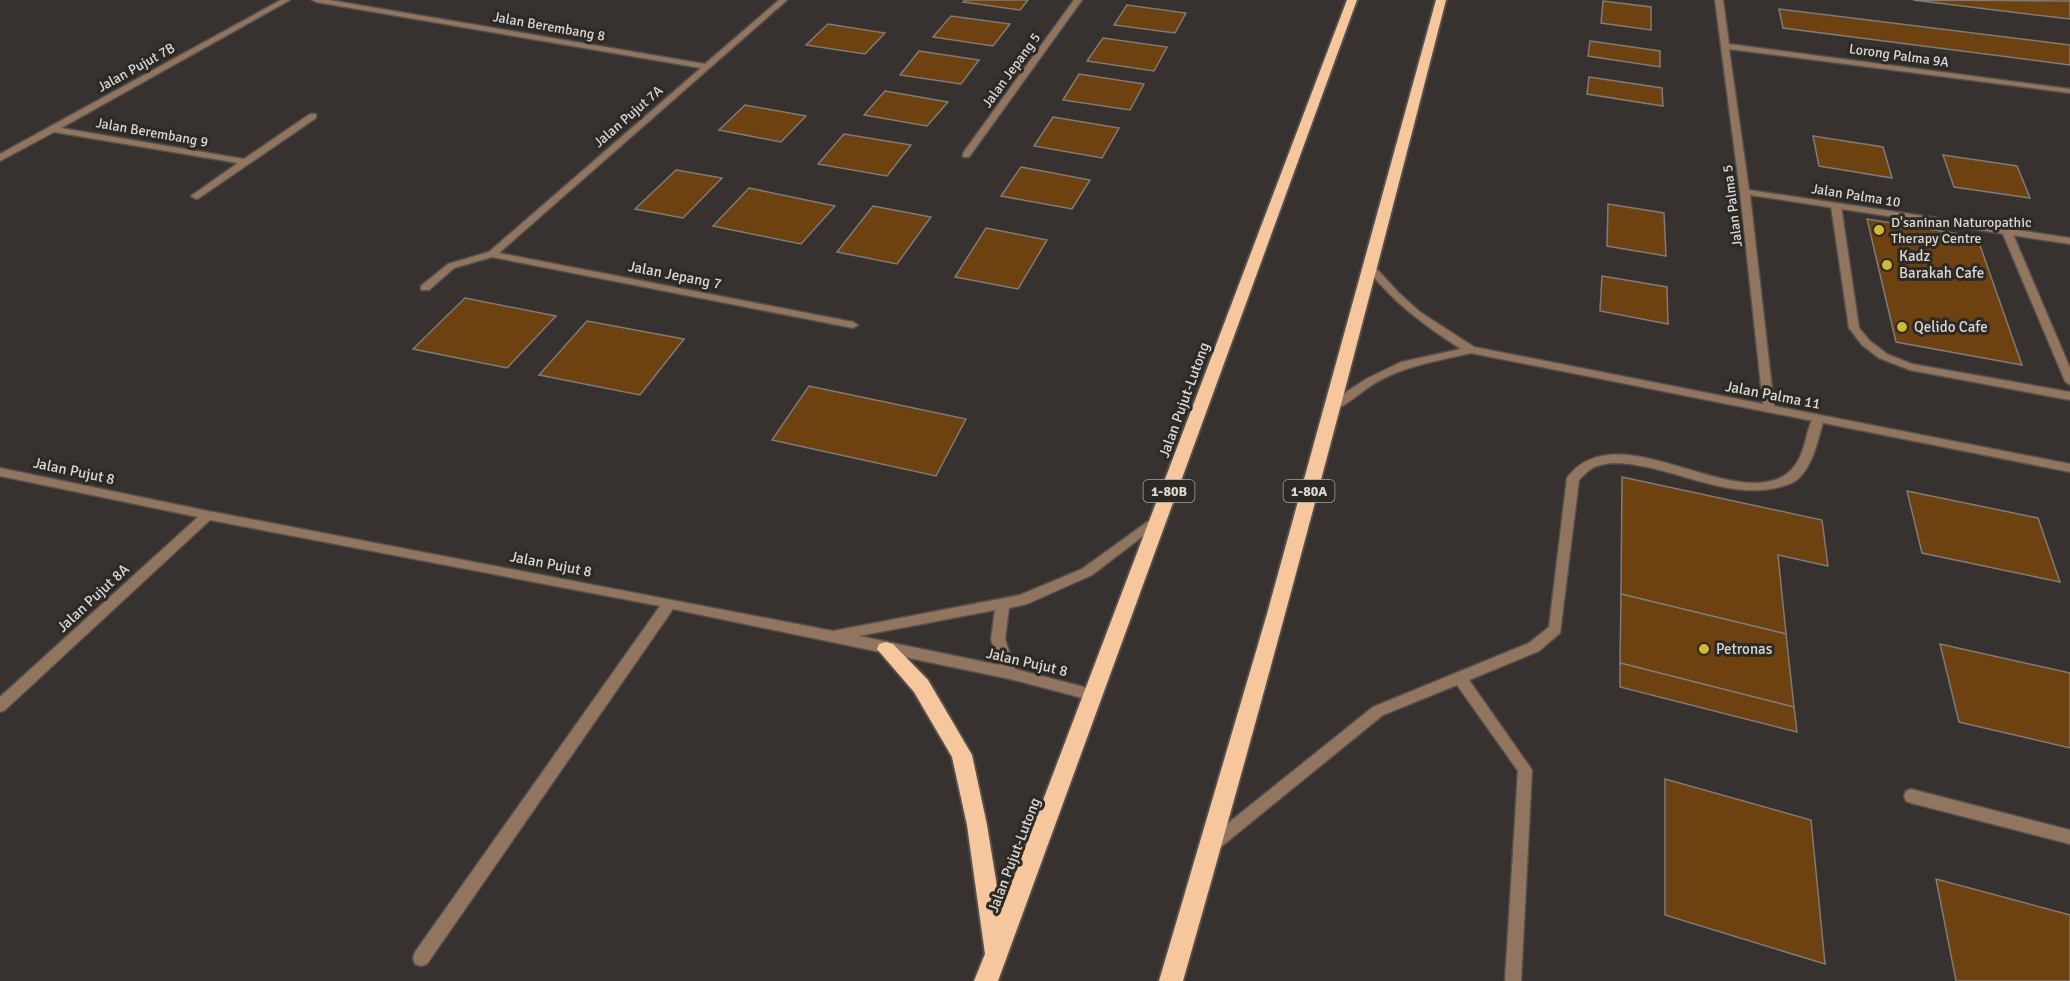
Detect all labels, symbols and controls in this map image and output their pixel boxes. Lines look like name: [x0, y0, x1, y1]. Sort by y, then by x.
street label: Jalan Berembang 8: [491, 8, 606, 45]
street label: Jalan Jepang 5: [979, 30, 1044, 111]
street label: Jalan Pujut 7B: [95, 39, 178, 96]
street label: Lorong Palma 9A: [1848, 40, 1950, 71]
street label: Jalan Pujut 7A: [590, 81, 667, 151]
street label: Jalan Berembang 9: [94, 114, 209, 151]
street label: Jalan Palma 5: [1719, 164, 1746, 248]
street label: Jalan Palma 10: [1810, 180, 1902, 211]
place label: D'saninan Naturopathic Therapy Centre: [1891, 214, 2032, 247]
marker: D'saninan Naturopathic Therapy Centre: [1872, 223, 1886, 237]
place label: Kadz Barakah Cafe: [1899, 247, 1984, 282]
street label: Jalan Jepang 7: [627, 257, 723, 293]
marker: Kadz Barakah Cafe: [1880, 258, 1894, 272]
place label: Qelido Cafe: [1914, 318, 1988, 336]
marker: Qelido Cafe: [1895, 320, 1909, 334]
street label: Jalan Pujut-Lutong: [1155, 340, 1213, 460]
street label: Jalan Palma 11: [1724, 377, 1822, 413]
street label: Jalan Pujut 8: [32, 454, 116, 488]
road number: 1-80B: [1144, 480, 1194, 502]
road number: 1-80A: [1284, 480, 1334, 502]
street label: Jalan Pujut 8: [509, 547, 593, 581]
street label: Jalan Pujut 8A: [53, 560, 133, 636]
place label: Petronas: [1716, 640, 1773, 658]
marker: Petronas: [1697, 642, 1711, 656]
street label: Jalan Pujut 8: [985, 644, 1069, 680]
street label: Jalan Pujut-Lutong: [984, 795, 1044, 915]

